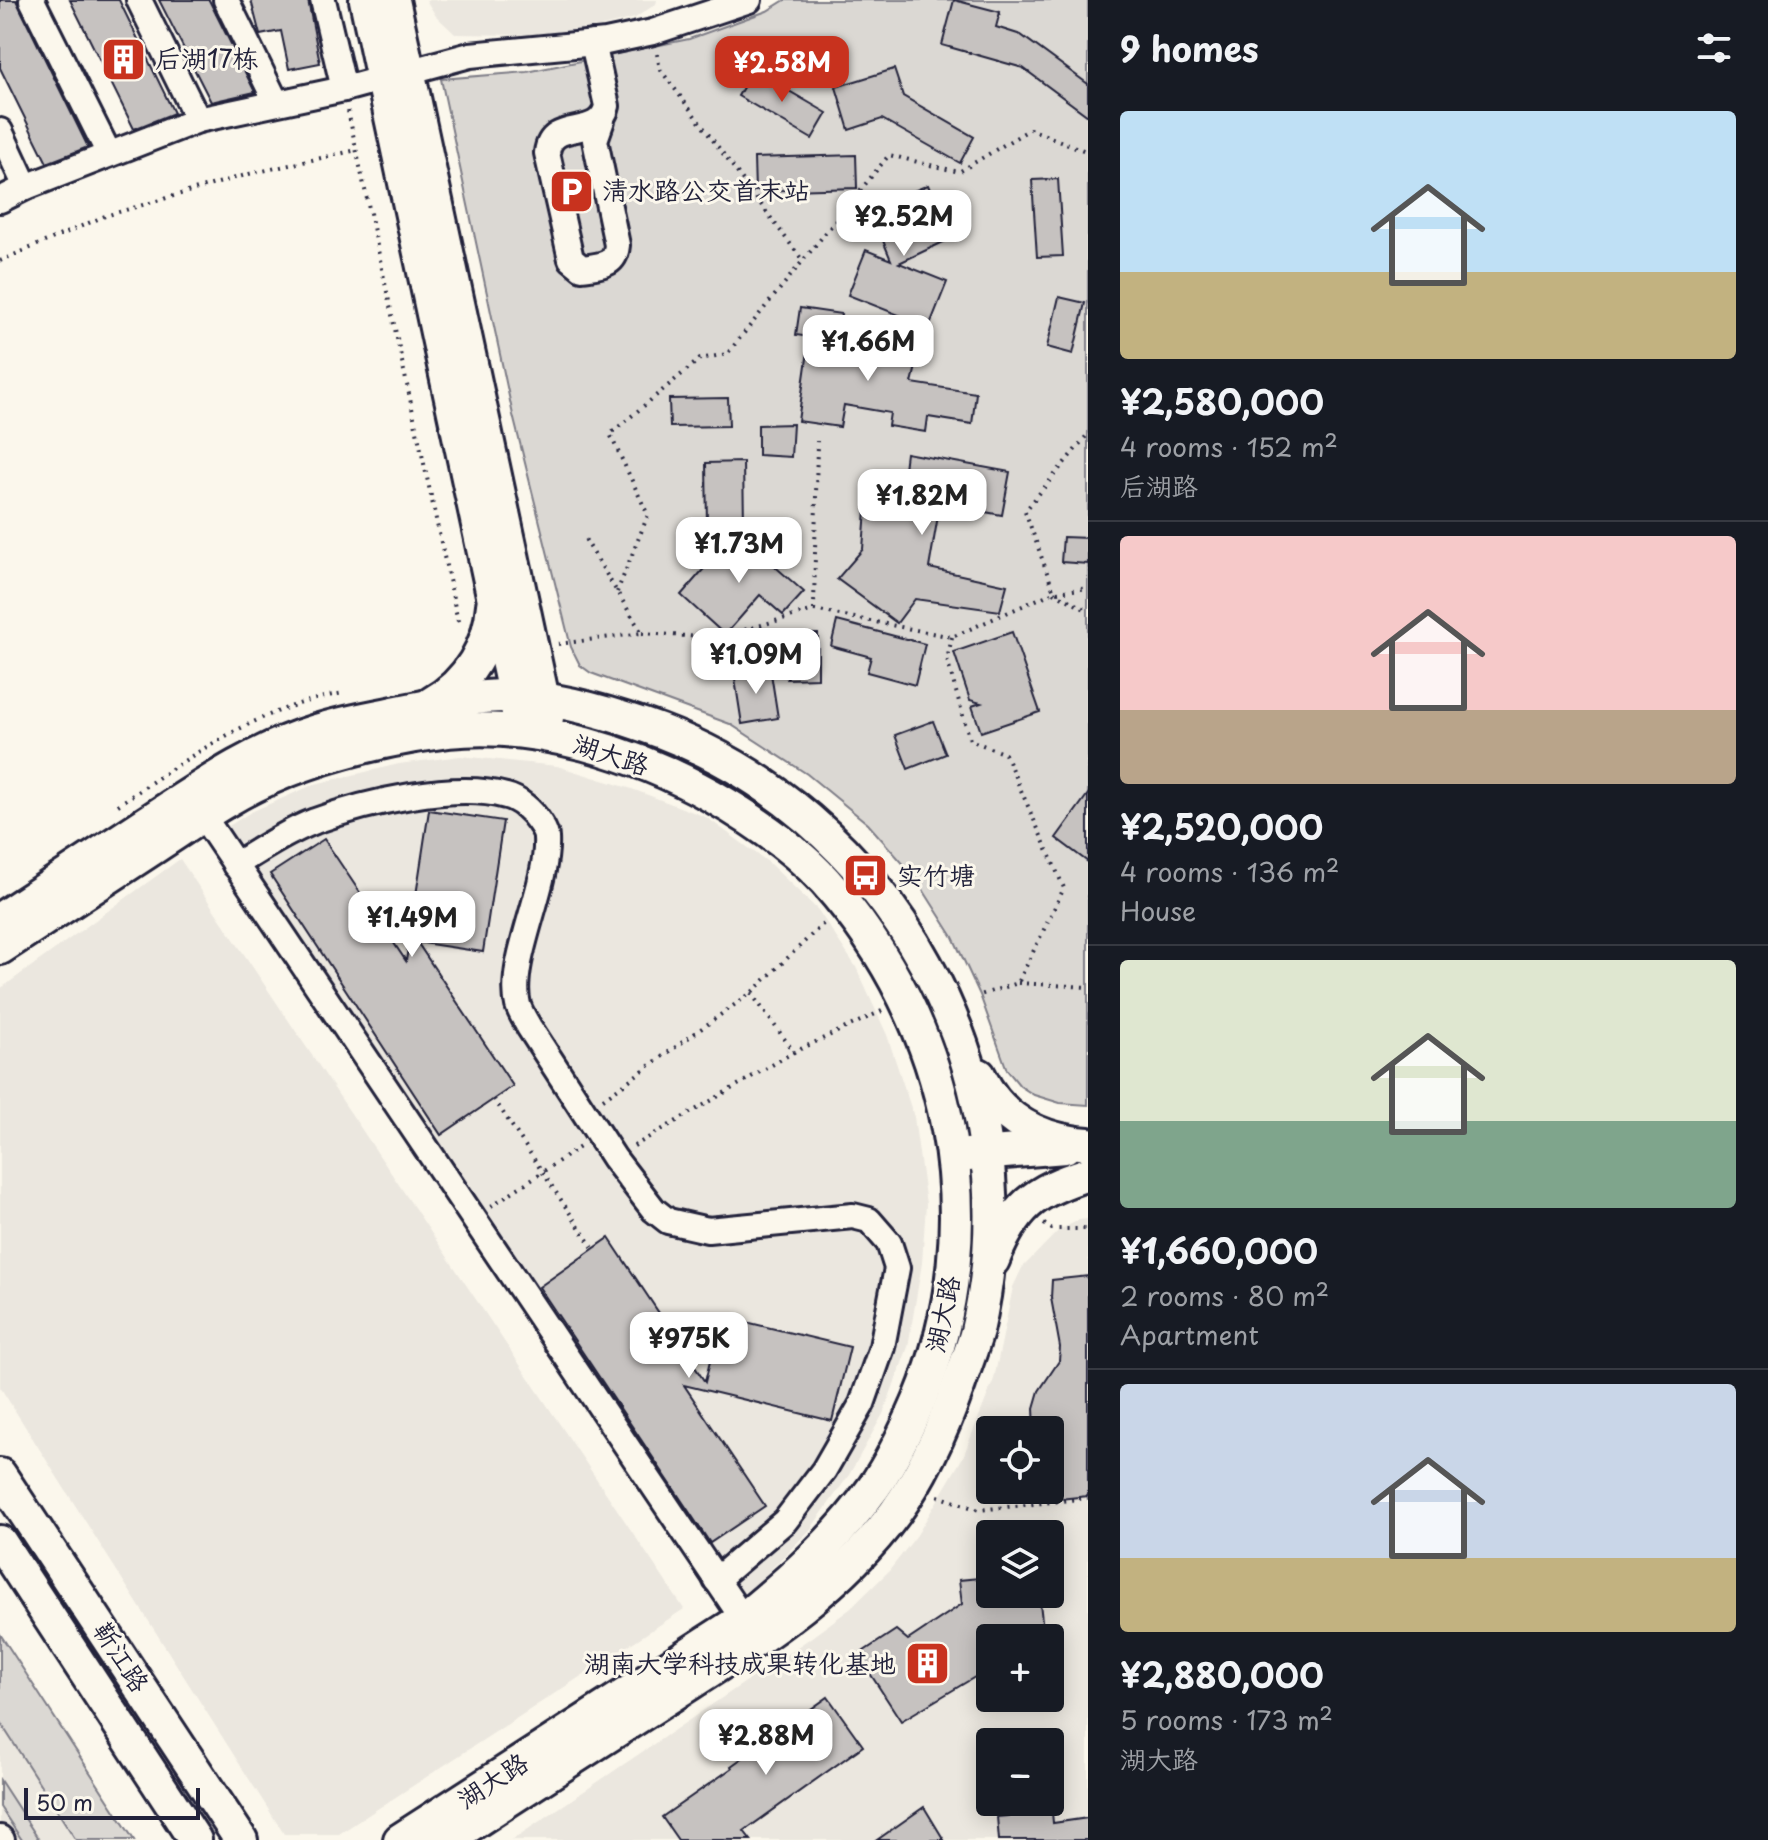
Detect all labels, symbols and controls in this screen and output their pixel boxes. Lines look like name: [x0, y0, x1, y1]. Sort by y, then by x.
text: 9 homes: [1120, 22, 1259, 74]
icon: filters: [1692, 26, 1736, 70]
building icon: 后湖17栋: [100, 35, 148, 83]
pin: ¥2.58M: [717, 36, 847, 104]
place label: 后湖17栋: [155, 38, 259, 77]
text: ¥2.58M: [733, 42, 831, 81]
icon: home: [1356, 163, 1500, 307]
parking icon: 清水路公交首末站: [547, 167, 595, 215]
place label: 清水路公交首末站: [602, 170, 810, 209]
pin: ¥2.52M: [839, 190, 969, 258]
text: ¥2.52M: [854, 196, 954, 235]
pin: ¥1.66M: [803, 315, 933, 383]
text: ¥1.66M: [821, 321, 915, 360]
text: ¥2,580,000: [1120, 375, 1324, 427]
text: 4 rooms · 152 m²: [1120, 427, 1338, 466]
text: 后湖路: [1120, 466, 1198, 505]
pin: ¥1.82M: [857, 469, 987, 537]
text: ¥1.82M: [876, 475, 968, 514]
pin: ¥1.73M: [674, 517, 804, 585]
text: ¥1.73M: [694, 523, 784, 562]
icon: home: [1356, 588, 1500, 732]
pin: ¥1.09M: [691, 628, 821, 696]
text: ¥1.09M: [709, 634, 803, 673]
street label: 湖大路: [568, 723, 655, 784]
text: ¥2,520,000: [1120, 800, 1323, 852]
bus stop icon: 实竹塘: [842, 852, 890, 900]
text: 4 rooms · 136 m²: [1120, 852, 1340, 891]
place label: 实竹塘: [897, 855, 975, 894]
pin: ¥1.49M: [347, 891, 477, 959]
text: House: [1120, 891, 1196, 930]
text: ¥1.49M: [366, 897, 458, 936]
icon: home: [1356, 1012, 1500, 1156]
text: ¥1,660,000: [1120, 1224, 1318, 1276]
street label: 湖大路: [914, 1271, 969, 1356]
text: 2 rooms · 80 m²: [1120, 1276, 1329, 1315]
pin: ¥975K: [633, 1312, 745, 1380]
text: Apartment: [1120, 1315, 1259, 1354]
text: ¥975K: [648, 1318, 730, 1357]
map controls: [976, 1416, 1064, 1816]
button: locate: [976, 1416, 1064, 1504]
icon: home: [1356, 1436, 1500, 1580]
button: layers: [976, 1520, 1064, 1608]
street label: 靳江路: [85, 1613, 160, 1700]
button: +: [976, 1624, 1064, 1712]
building icon: 湖南大学科技成果转化基地: [903, 1640, 951, 1688]
place label: 湖南大学科技成果转化基地: [584, 1643, 896, 1682]
text: ¥2,880,000: [1120, 1648, 1324, 1700]
text: 5 rooms · 173 m²: [1120, 1700, 1333, 1739]
pin: ¥2.88M: [701, 1709, 831, 1777]
text: ¥2.88M: [717, 1715, 815, 1754]
button: −: [976, 1728, 1064, 1816]
text: 湖大路: [1120, 1739, 1198, 1778]
street label: 湖大路: [449, 1742, 536, 1817]
scale bar: [24, 1784, 200, 1820]
text: 50 m: [36, 1785, 93, 1818]

